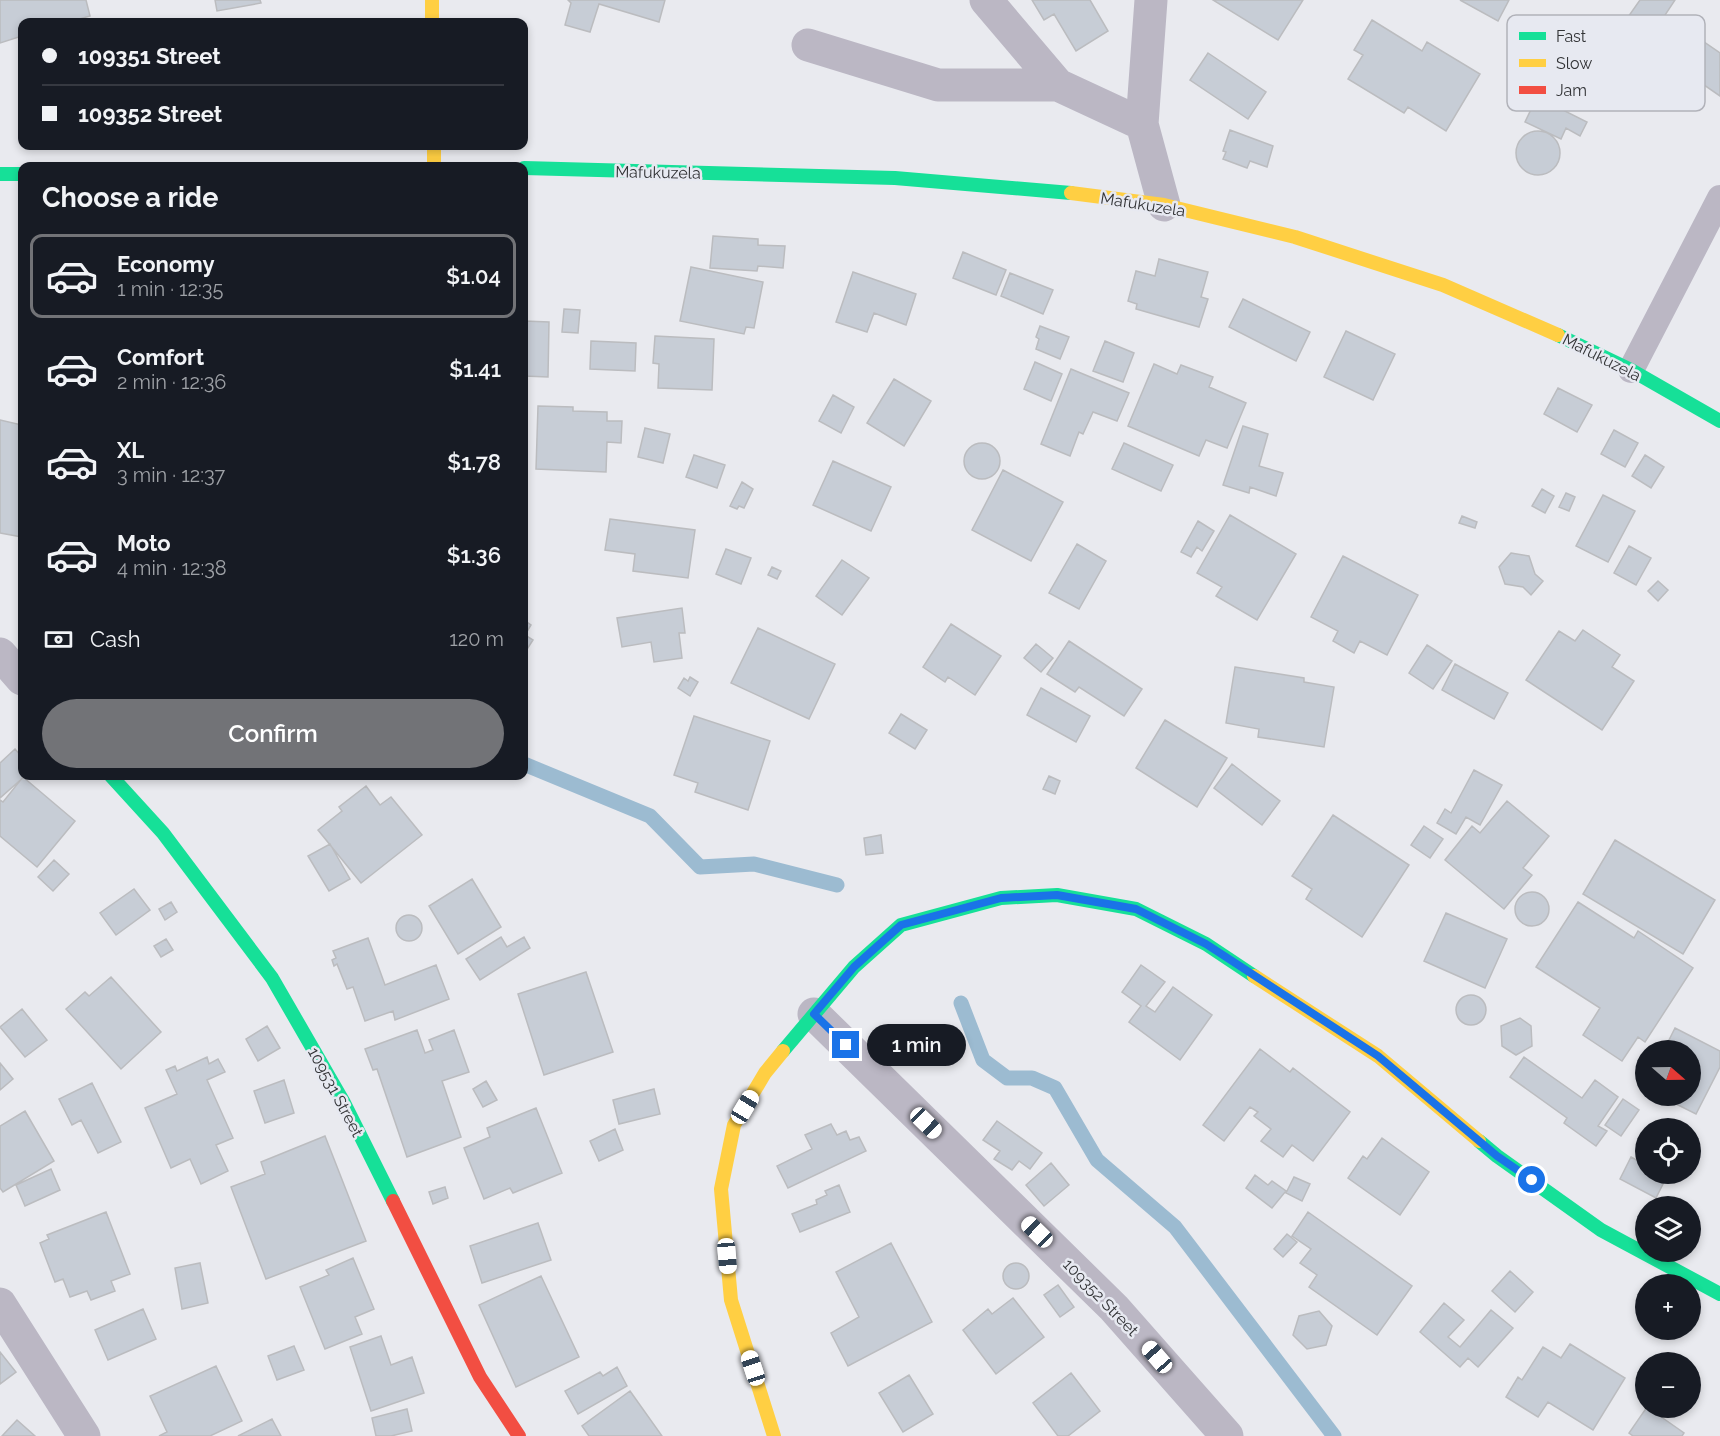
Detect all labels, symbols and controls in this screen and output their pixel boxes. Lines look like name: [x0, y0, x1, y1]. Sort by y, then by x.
legend: [1507, 15, 1705, 111]
text: Fast: [1556, 27, 1587, 46]
text: 109351 Street: [78, 43, 221, 69]
text: Slow: [1556, 54, 1592, 73]
text: Jam: [1556, 81, 1587, 100]
text: 109352 Street: [78, 101, 222, 127]
street label: Mafukuzela: [615, 162, 701, 183]
text: Choose a ride: [42, 182, 218, 213]
street label: Mafukuzela: [1099, 188, 1187, 221]
icon: car: [45, 249, 99, 303]
text: Economy: [117, 251, 215, 277]
text: $1.04: [446, 263, 501, 289]
text: 1 min · 12:35: [117, 277, 223, 301]
street label: Mafukuzela: [1559, 330, 1644, 385]
icon: car: [45, 342, 99, 396]
text: Comfort: [117, 344, 204, 370]
text: $1.41: [449, 356, 501, 382]
text: 2 min · 12:36: [117, 370, 226, 394]
icon: car: [45, 435, 99, 489]
text: XL: [117, 437, 144, 463]
text: $1.78: [447, 449, 501, 475]
text: 3 min · 12:37: [117, 463, 225, 487]
icon: car: [45, 528, 99, 582]
text: Moto: [117, 530, 171, 556]
text: $1.36: [447, 542, 501, 568]
text: 4 min · 12:38: [117, 556, 227, 580]
icon: cash: [42, 623, 75, 656]
text: Cash: [90, 626, 141, 652]
text: 120 m: [449, 627, 504, 651]
button: Confirm: [42, 699, 504, 768]
callout: 1 min: [867, 1024, 966, 1066]
route end: [832, 1031, 859, 1058]
text: 1 min: [892, 1033, 941, 1057]
north arrow: [1635, 1040, 1701, 1106]
map controls: [1635, 1040, 1701, 1418]
street label: 109531 Street: [304, 1044, 367, 1141]
car: [728, 1087, 762, 1127]
car: [907, 1104, 945, 1142]
button: locate: [1635, 1118, 1701, 1184]
route start: [1518, 1166, 1545, 1193]
button: layers: [1635, 1196, 1701, 1262]
car: [1018, 1213, 1056, 1251]
car: [716, 1237, 738, 1275]
street label: 109352 Street: [1059, 1255, 1143, 1340]
button: +: [1635, 1274, 1701, 1340]
car: [1138, 1338, 1176, 1376]
car: [739, 1348, 767, 1388]
button: −: [1635, 1352, 1701, 1418]

